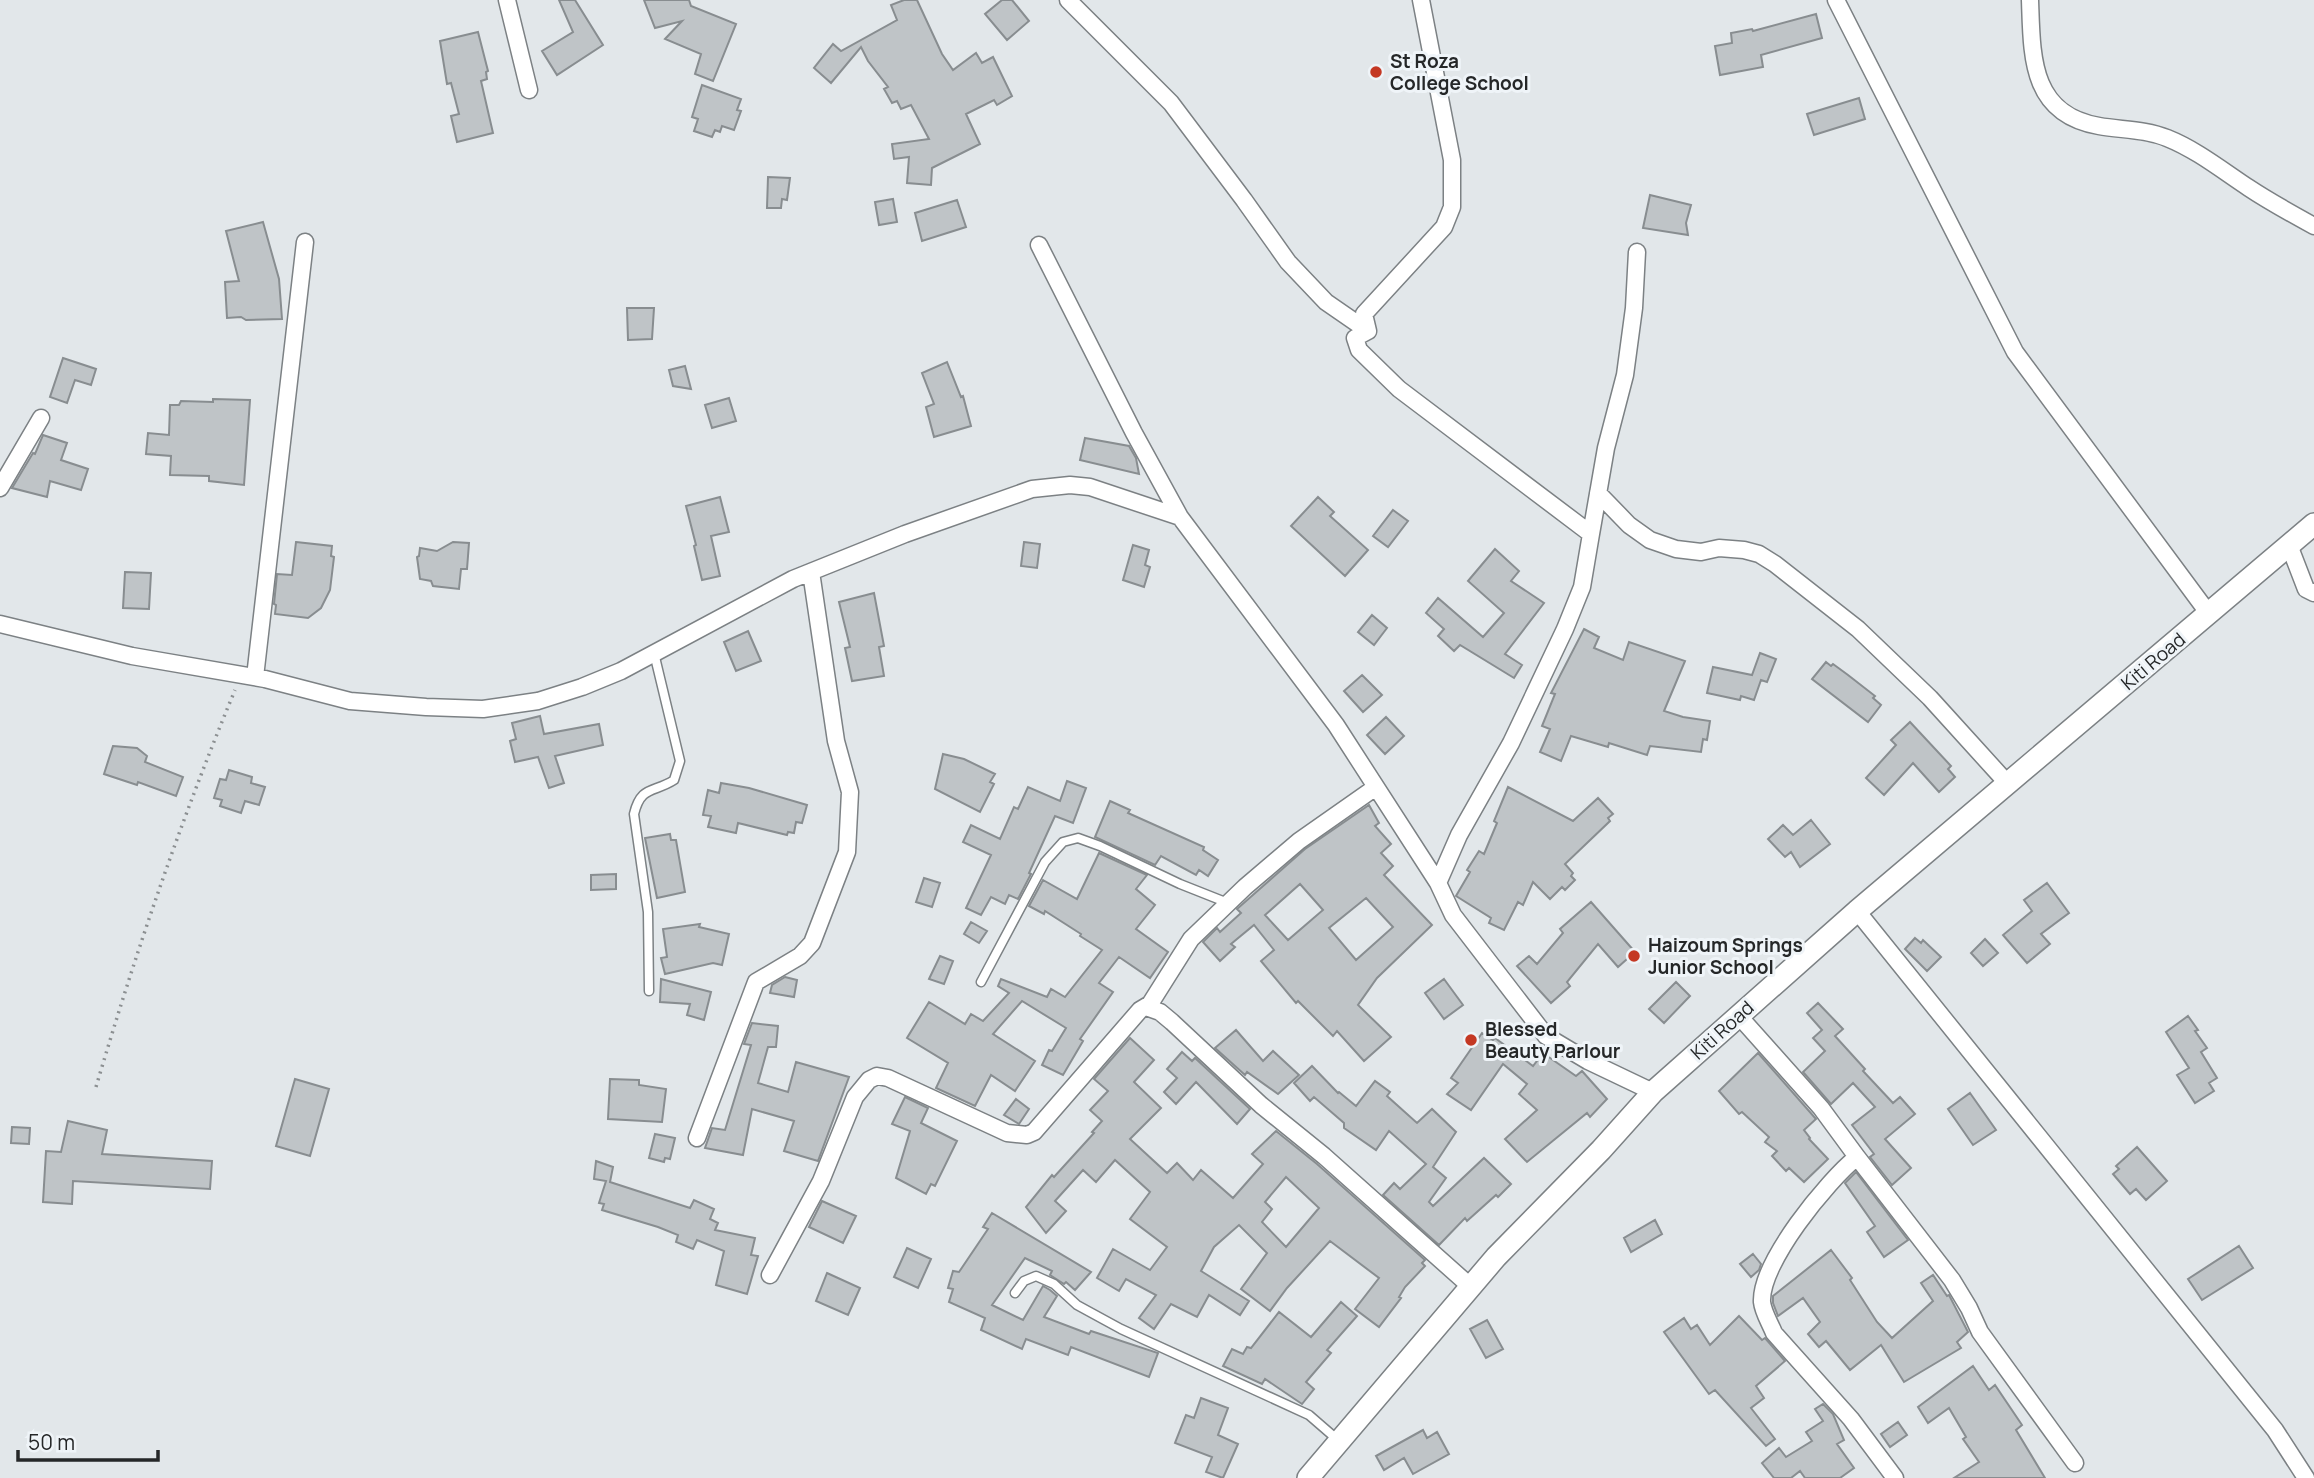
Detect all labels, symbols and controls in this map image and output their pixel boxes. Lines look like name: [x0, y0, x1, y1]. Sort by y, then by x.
place label: St Roza College School: [1390, 48, 1529, 96]
marker: St Roza College School: [1368, 64, 1384, 80]
street label: Kiti Road: [2115, 626, 2191, 696]
place label: Haizoum Springs Junior School: [1648, 932, 1803, 980]
marker: Haizoum Springs Junior School: [1626, 948, 1642, 964]
street label: Kiti Road: [1685, 995, 1759, 1065]
place label: Blessed Beauty Parlour: [1485, 1016, 1621, 1064]
marker: Blessed Beauty Parlour: [1463, 1032, 1479, 1048]
scale bar: [18, 1418, 158, 1462]
text: 50 m: [28, 1428, 75, 1456]

